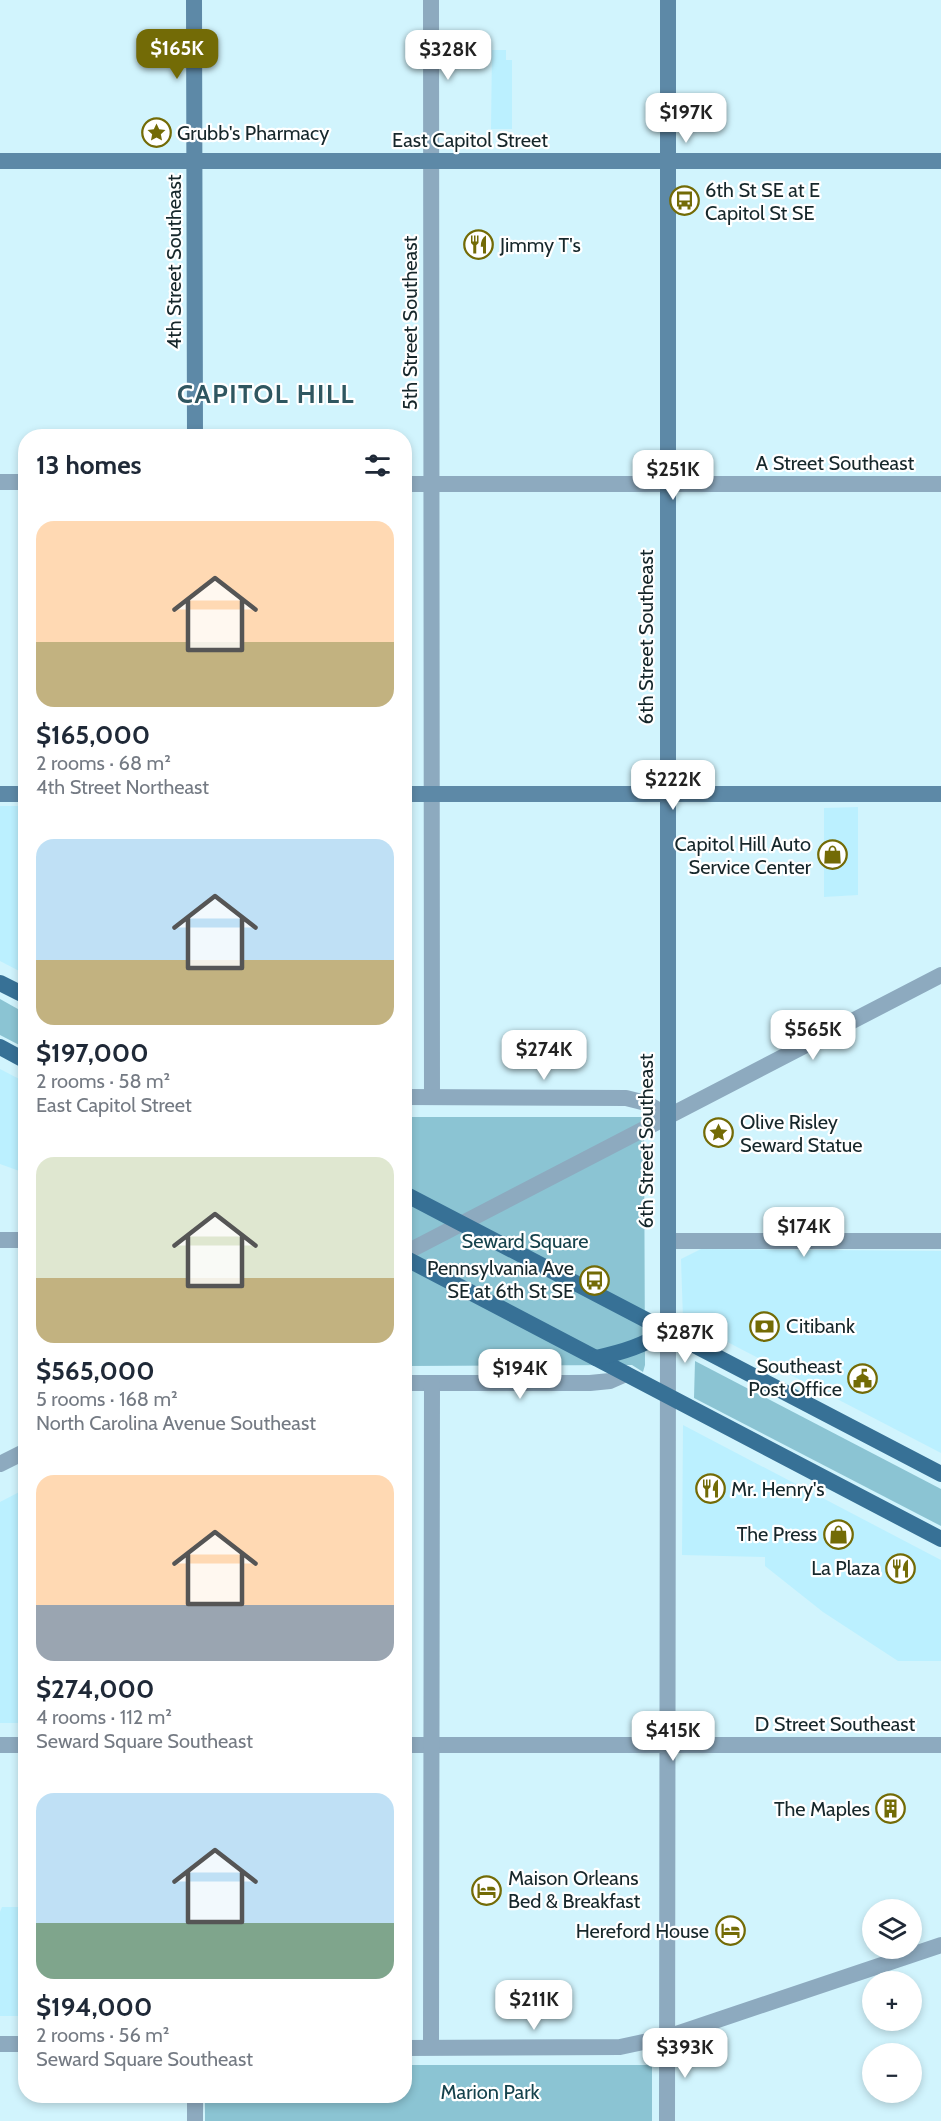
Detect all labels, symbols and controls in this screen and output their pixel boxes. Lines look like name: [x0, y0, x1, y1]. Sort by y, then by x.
pin: $165K: [135, 29, 219, 80]
pin: $328K: [406, 30, 490, 81]
text: $165K: [150, 36, 204, 60]
text: $328K: [419, 37, 477, 61]
pin: $197K: [644, 93, 728, 144]
text: $197K: [660, 100, 712, 124]
place icon: Grubb's Pharmacy: [140, 117, 172, 149]
place label: Grubb's Pharmacy: [177, 121, 329, 145]
street label: East Capitol Street: [392, 128, 548, 152]
street label: 4th Street Southeast: [162, 174, 186, 350]
place label: 6th St SE at E Capitol St SE: [705, 178, 820, 225]
bus stop icon: 6th St SE at E Capitol St SE: [668, 185, 700, 217]
restaurant icon: Jimmy T's: [463, 229, 495, 261]
place label: Jimmy T's: [499, 233, 581, 257]
street label: 5th Street Southeast: [398, 236, 422, 410]
district label: CAPITOL HILL: [177, 378, 355, 410]
text: 13 homes: [36, 449, 142, 481]
icon: filters: [361, 449, 394, 482]
pin: $251K: [631, 450, 715, 501]
street label: A Street Southeast: [756, 451, 914, 475]
text: $251K: [647, 457, 699, 481]
street label: 6th Street Southeast: [634, 549, 658, 724]
icon: home: [161, 560, 269, 668]
text: $165,000: [36, 719, 150, 751]
text: 2 rooms · 68 m²: [36, 751, 171, 775]
pin: $222K: [631, 760, 715, 811]
text: $222K: [645, 767, 701, 791]
text: 4th Street Northeast: [36, 775, 209, 799]
place label: Capitol Hill Auto Service Center: [674, 832, 812, 879]
shop icon: Capitol Hill Auto Service Center: [816, 839, 848, 871]
icon: home: [161, 878, 269, 986]
pin: $565K: [771, 1010, 855, 1061]
text: $565K: [785, 1017, 841, 1041]
pin: $274K: [502, 1030, 586, 1081]
text: $197,000: [36, 1037, 149, 1069]
text: $274K: [516, 1037, 572, 1061]
street label: 6th Street Southeast: [634, 1053, 658, 1228]
text: 2 rooms · 58 m²: [36, 1069, 170, 1093]
text: East Capitol Street: [36, 1093, 192, 1117]
place label: Olive Risley Seward Statue: [740, 1110, 863, 1157]
place icon: Olive Risley Seward Statue: [703, 1117, 735, 1149]
icon: home: [161, 1196, 269, 1304]
pin: $174K: [762, 1207, 846, 1258]
text: $174K: [777, 1214, 831, 1238]
park label: Seward Square: [462, 1229, 588, 1253]
place label: Pennsylvania Ave SE at 6th St SE: [427, 1256, 574, 1303]
bus stop icon: Pennsylvania Ave SE at 6th St SE: [579, 1264, 611, 1296]
bank icon: Citibank: [749, 1310, 781, 1342]
pin: $287K: [643, 1313, 727, 1364]
place label: Citibank: [786, 1314, 855, 1338]
text: $287K: [657, 1320, 714, 1344]
pin: $194K: [478, 1349, 562, 1400]
place label: Southeast Post Office: [748, 1354, 842, 1401]
text: $565,000: [36, 1355, 154, 1387]
text: $194K: [492, 1356, 548, 1380]
public building icon: Southeast Post Office: [847, 1362, 879, 1394]
text: 5 rooms · 168 m²: [36, 1387, 178, 1411]
text: North Carolina Avenue Southeast: [36, 1411, 316, 1435]
restaurant icon: Mr. Henry's: [694, 1473, 726, 1505]
place label: Mr. Henry's: [731, 1477, 825, 1501]
icon: home: [161, 1514, 269, 1622]
shop icon: The Press: [822, 1518, 854, 1550]
place label: The Press: [737, 1522, 817, 1546]
restaurant icon: La Plaza: [885, 1552, 917, 1584]
place label: La Plaza: [811, 1556, 880, 1580]
text: $274,000: [36, 1673, 154, 1705]
text: 4 rooms · 112 m²: [36, 1705, 172, 1729]
pin: $415K: [631, 1711, 715, 1762]
street label: D Street Southeast: [755, 1712, 916, 1736]
text: $415K: [646, 1718, 700, 1742]
text: Seward Square Southeast: [36, 1729, 253, 1753]
building icon: The Maples: [875, 1793, 907, 1825]
place label: The Maples: [774, 1797, 870, 1821]
icon: home: [161, 1832, 269, 1940]
place label: Maison Orleans Bed & Breakfast: [508, 1866, 641, 1913]
hotel icon: Maison Orleans Bed & Breakfast: [471, 1874, 503, 1906]
map controls: [862, 1899, 922, 2103]
button: layers: [862, 1899, 922, 1959]
hotel icon: Hereford House: [714, 1915, 746, 1947]
place label: Hereford House: [576, 1919, 709, 1943]
button: +: [862, 1971, 922, 2031]
pin: $211K: [492, 1980, 576, 2031]
text: $211K: [509, 1987, 559, 2011]
text: $194,000: [36, 1991, 152, 2023]
text: 2 rooms · 56 m²: [36, 2023, 169, 2047]
pin: $393K: [643, 2028, 727, 2079]
text: $393K: [657, 2035, 713, 2059]
button: −: [862, 2043, 922, 2103]
text: Seward Square Southeast: [36, 2047, 253, 2071]
park label: Marion Park: [441, 2080, 540, 2104]

